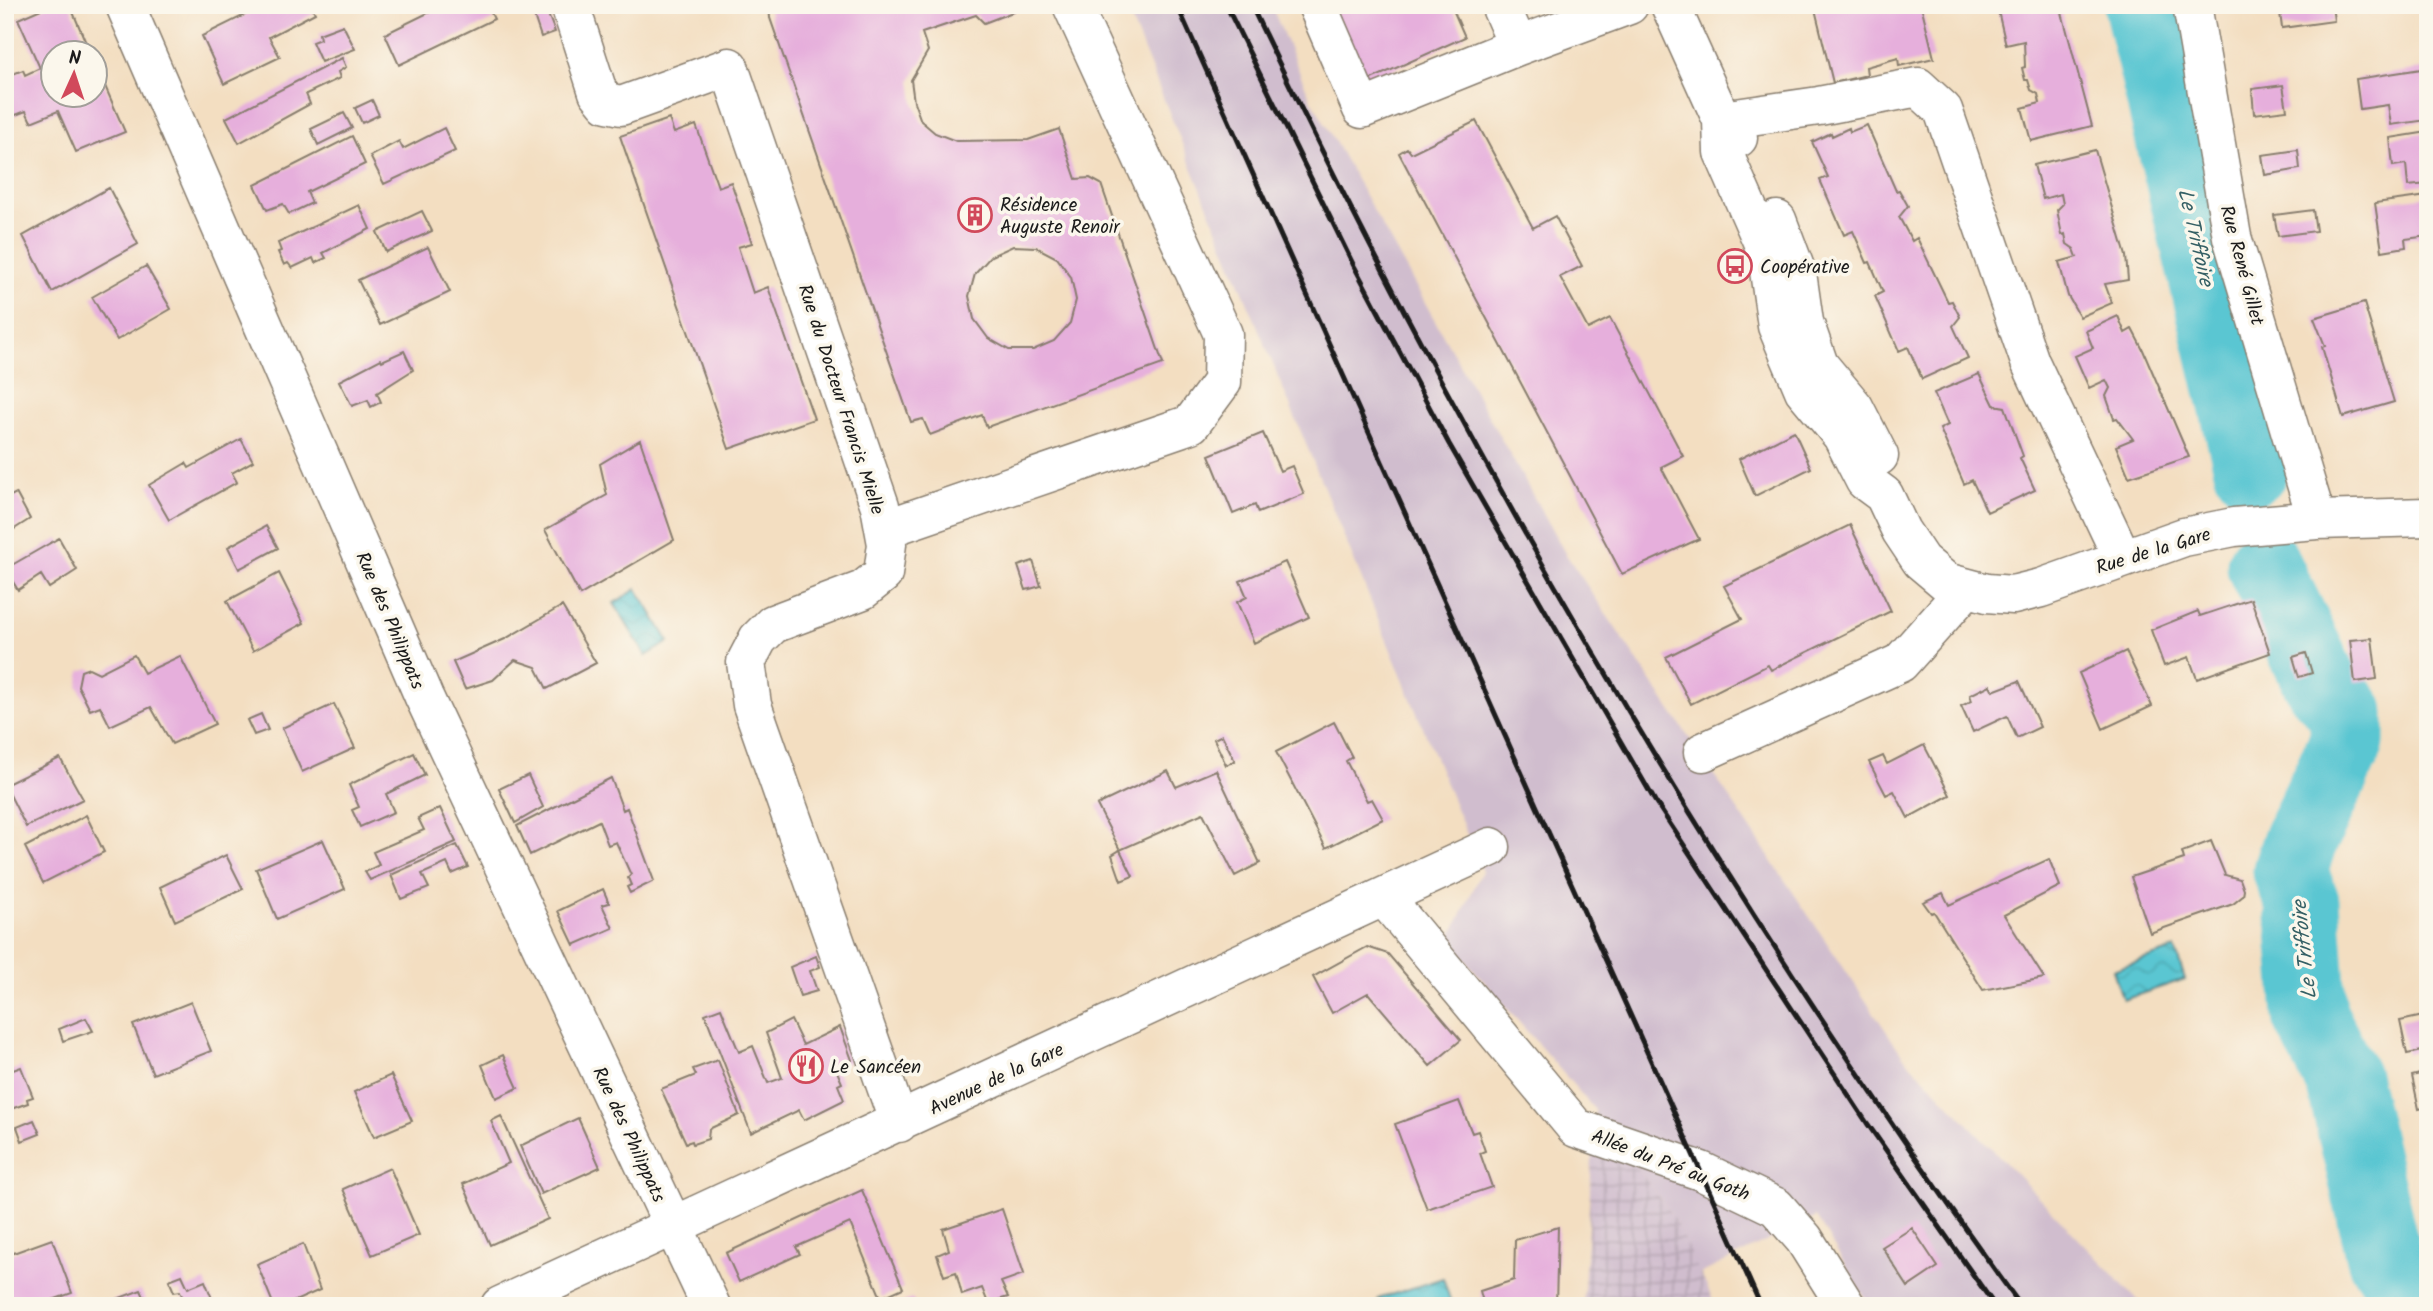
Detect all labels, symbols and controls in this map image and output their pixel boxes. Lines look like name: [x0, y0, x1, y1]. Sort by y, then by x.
north arrow: [38, 38, 108, 108]
text: N: [68, 44, 82, 74]
water label: Le Triffoire: [2167, 185, 2222, 292]
place label: Résidence Auguste Renoir: [1000, 191, 1121, 243]
building icon: Résidence Auguste Renoir: [956, 196, 994, 234]
street label: Rue René Gillet: [2211, 202, 2272, 330]
bus stop icon: Coopérative: [1716, 247, 1754, 285]
place label: Coopérative: [1760, 253, 1850, 283]
street label: Rue du Docteur Francis Mielle: [789, 280, 892, 519]
street label: Rue de la Gare: [2092, 520, 2215, 584]
street label: Rue des Philippats: [347, 547, 432, 694]
water label: Le Triffoire: [2284, 896, 2327, 1001]
street label: Avenue de la Gare: [924, 1035, 1070, 1124]
restaurant icon: Le Sancéen: [787, 1047, 825, 1085]
place label: Le Sancéen: [830, 1053, 921, 1083]
street label: Rue des Philippats: [584, 1062, 673, 1208]
street label: Allée du Pré au Goth: [1587, 1122, 1754, 1210]

